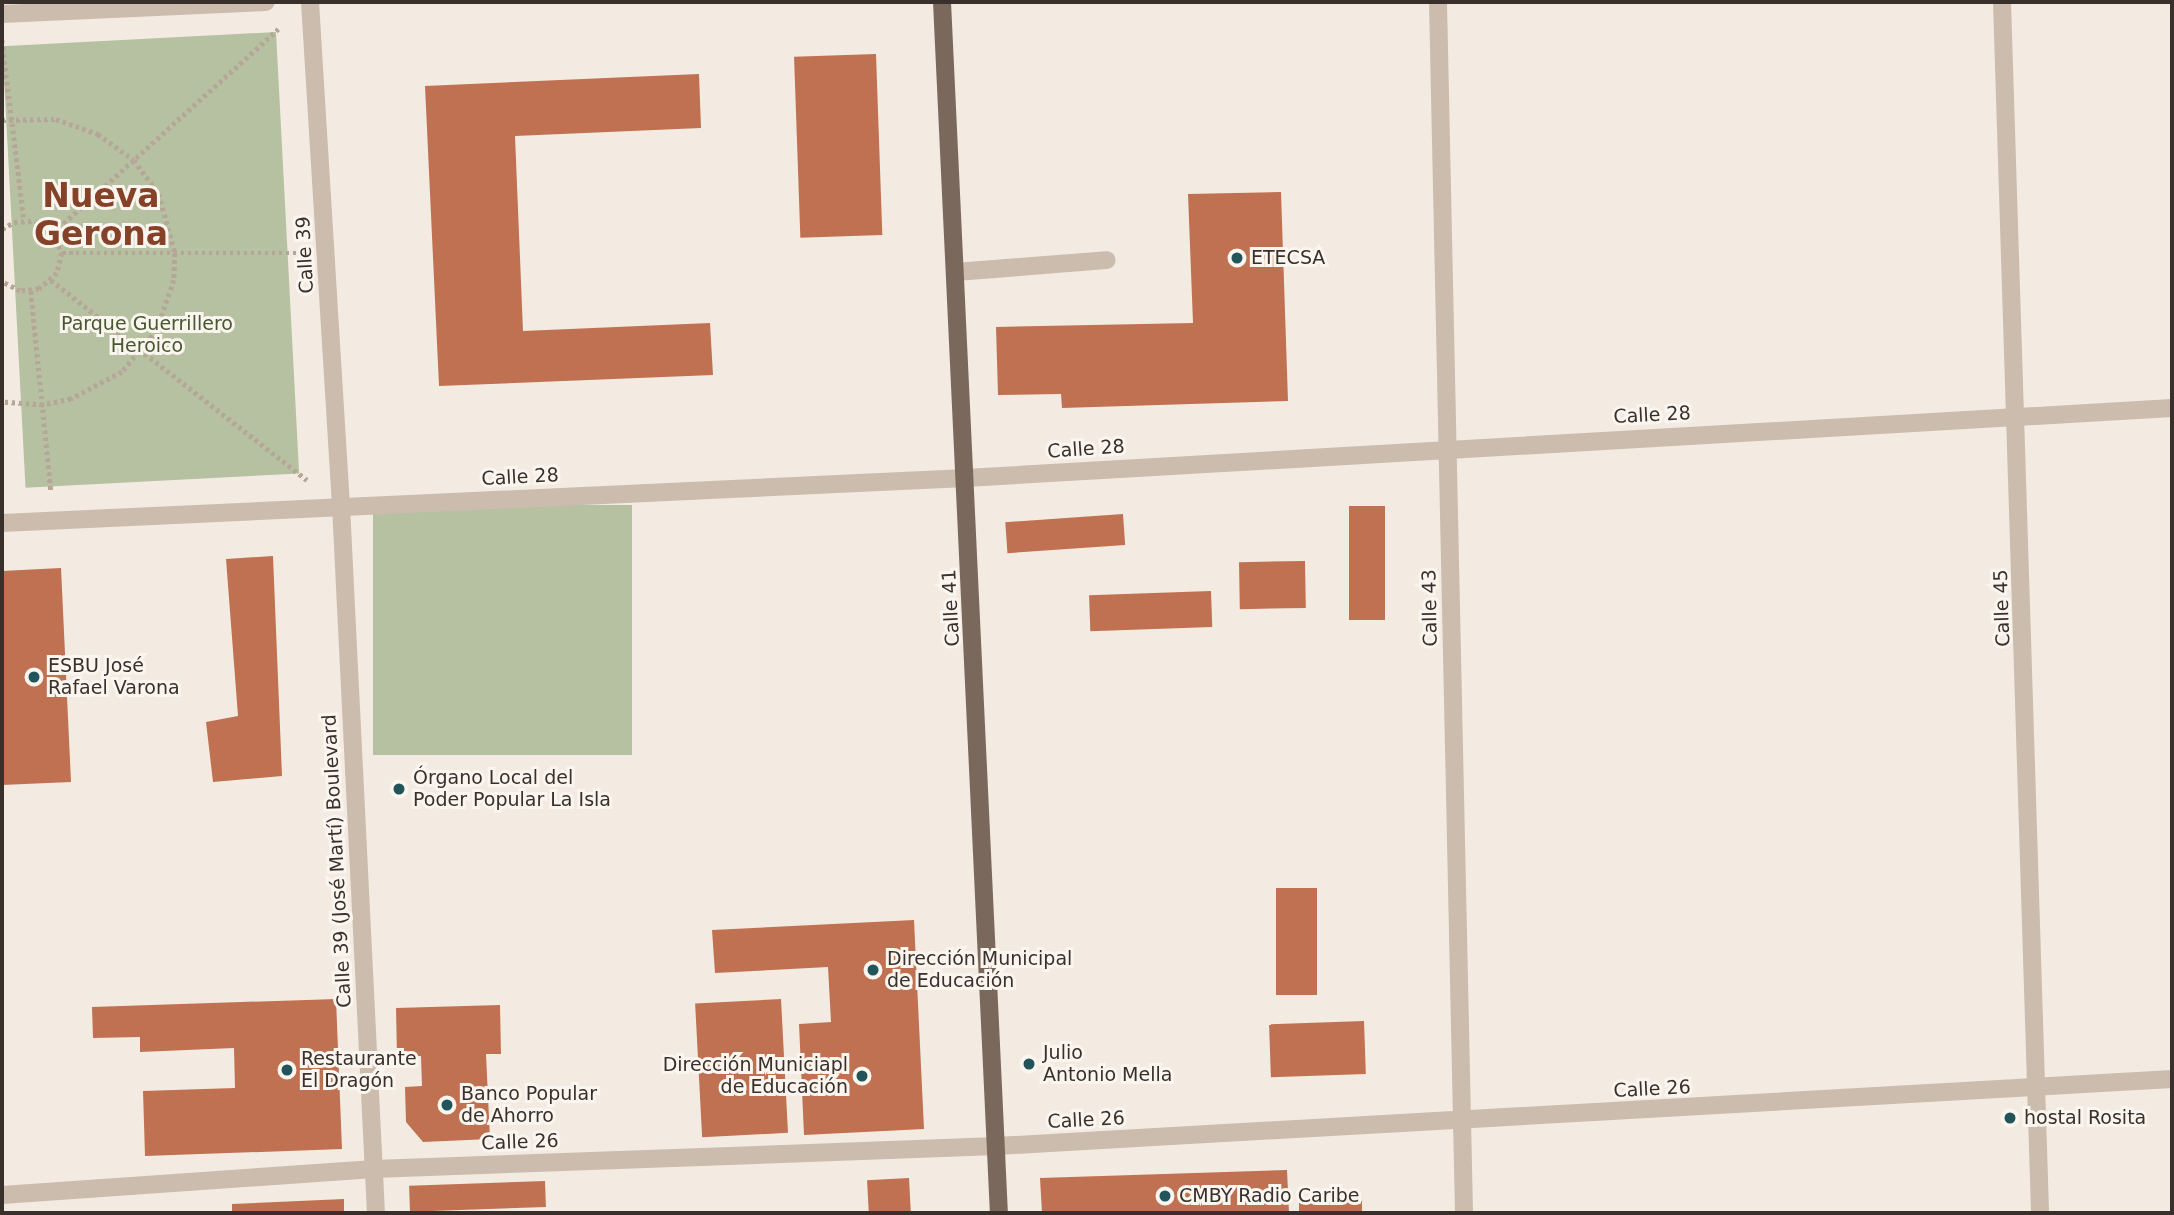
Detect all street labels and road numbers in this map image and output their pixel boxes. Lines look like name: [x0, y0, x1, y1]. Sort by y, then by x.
street label: Calle 39: [292, 216, 318, 294]
street label: Calle 28: [1613, 402, 1691, 428]
street label: Calle 28: [1047, 435, 1125, 463]
street label: Calle 28: [481, 464, 559, 490]
street label: Calle 41: [938, 569, 964, 647]
street label: Calle 43: [1418, 569, 1442, 647]
street label: Calle 45: [1989, 569, 2015, 647]
street label: Calle 39 (José Martí) Boulevard: [318, 714, 356, 1008]
street label: Calle 26: [1613, 1076, 1691, 1102]
street label: Calle 26: [1047, 1107, 1125, 1133]
street label: Calle 26: [481, 1129, 559, 1155]

